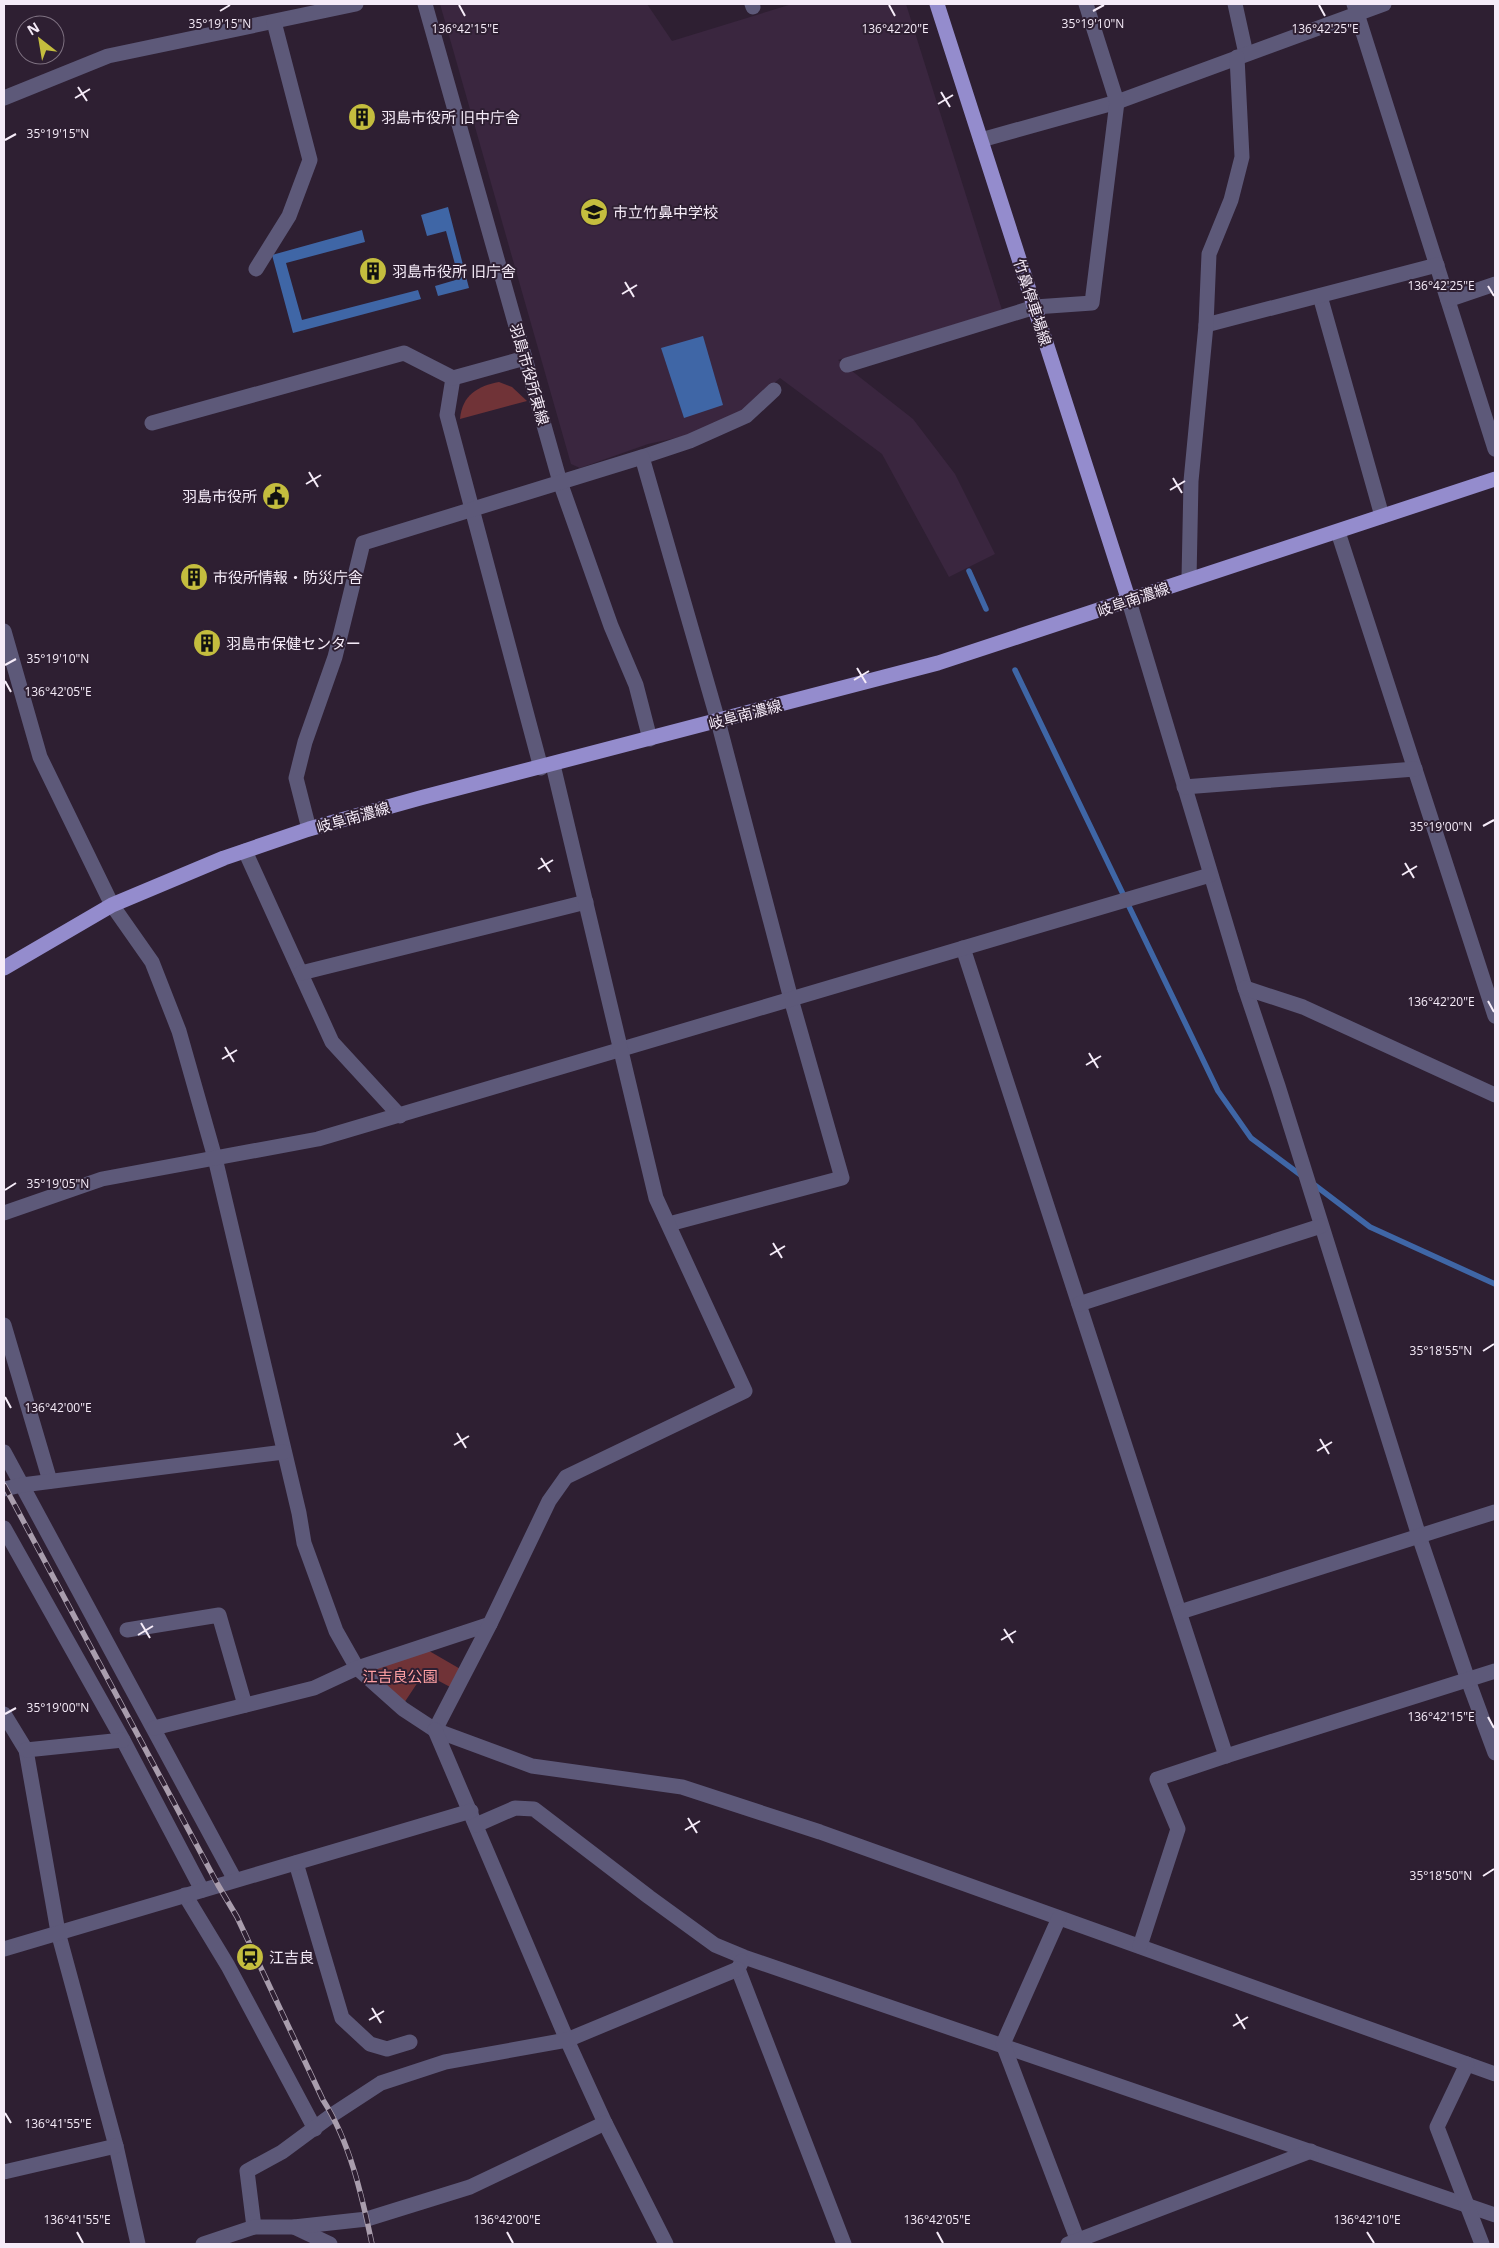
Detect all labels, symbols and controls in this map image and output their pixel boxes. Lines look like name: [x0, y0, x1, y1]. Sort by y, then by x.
north arrow: [15, 15, 65, 65]
text: 35°19'15"N: [189, 15, 251, 32]
text: 35°19'10"N: [1062, 15, 1124, 32]
text: N: [23, 17, 43, 40]
text: 136°42'15"E: [431, 20, 499, 37]
text: 136°42'20"E: [861, 20, 929, 37]
text: 136°42'25"E: [1291, 20, 1359, 37]
building icon: 羽島市役所 旧中庁舎: [347, 102, 377, 132]
place label: 羽島市役所 旧中庁舎: [381, 107, 520, 127]
text: 35°19'15"N: [27, 125, 89, 142]
school or university icon: 市立竹鼻中学校: [579, 197, 609, 227]
place label: 市立竹鼻中学校: [613, 202, 718, 222]
building icon: 羽島市役所 旧庁舎: [358, 256, 388, 286]
street label: 竹鼻停車場線: [1010, 256, 1056, 348]
place label: 羽島市役所 旧庁舎: [392, 261, 516, 281]
text: 136°42'25"E: [1407, 277, 1475, 294]
street label: 羽島市役所東線: [506, 321, 554, 427]
public building icon: 羽島市役所: [261, 481, 291, 511]
place label: 羽島市役所: [182, 486, 257, 506]
building icon: 市役所情報・防災庁舎: [179, 562, 209, 592]
place label: 市役所情報・防災庁舎: [213, 567, 363, 587]
street label: 岐阜南濃線: [1094, 577, 1172, 621]
building icon: 羽島市保健センター: [192, 628, 222, 658]
place label: 羽島市保健センター: [226, 633, 361, 653]
text: 35°19'10"N: [27, 650, 89, 667]
text: 136°42'05"E: [24, 683, 92, 700]
street label: 岐阜南濃線: [706, 695, 784, 733]
street label: 岐阜南濃線: [314, 797, 392, 837]
text: 35°19'00"N: [1410, 818, 1472, 835]
text: 136°42'20"E: [1407, 993, 1475, 1010]
text: 35°19'05"N: [27, 1175, 89, 1192]
text: 35°18'55"N: [1410, 1342, 1472, 1359]
text: 136°42'00"E: [24, 1399, 92, 1416]
park label: 江吉良公園: [362, 1666, 438, 1686]
text: 35°19'00"N: [27, 1699, 89, 1716]
text: 136°42'15"E: [1407, 1708, 1475, 1725]
text: 35°18'50"N: [1410, 1867, 1472, 1884]
station icon: 江吉良: [235, 1942, 265, 1972]
place label: 江吉良: [269, 1947, 314, 1967]
text: 136°41'55"E: [24, 2115, 92, 2132]
text: 136°41'55"E: [43, 2211, 111, 2228]
text: 136°42'00"E: [473, 2211, 541, 2228]
text: 136°42'05"E: [903, 2211, 971, 2228]
text: 136°42'10"E: [1333, 2211, 1401, 2228]

